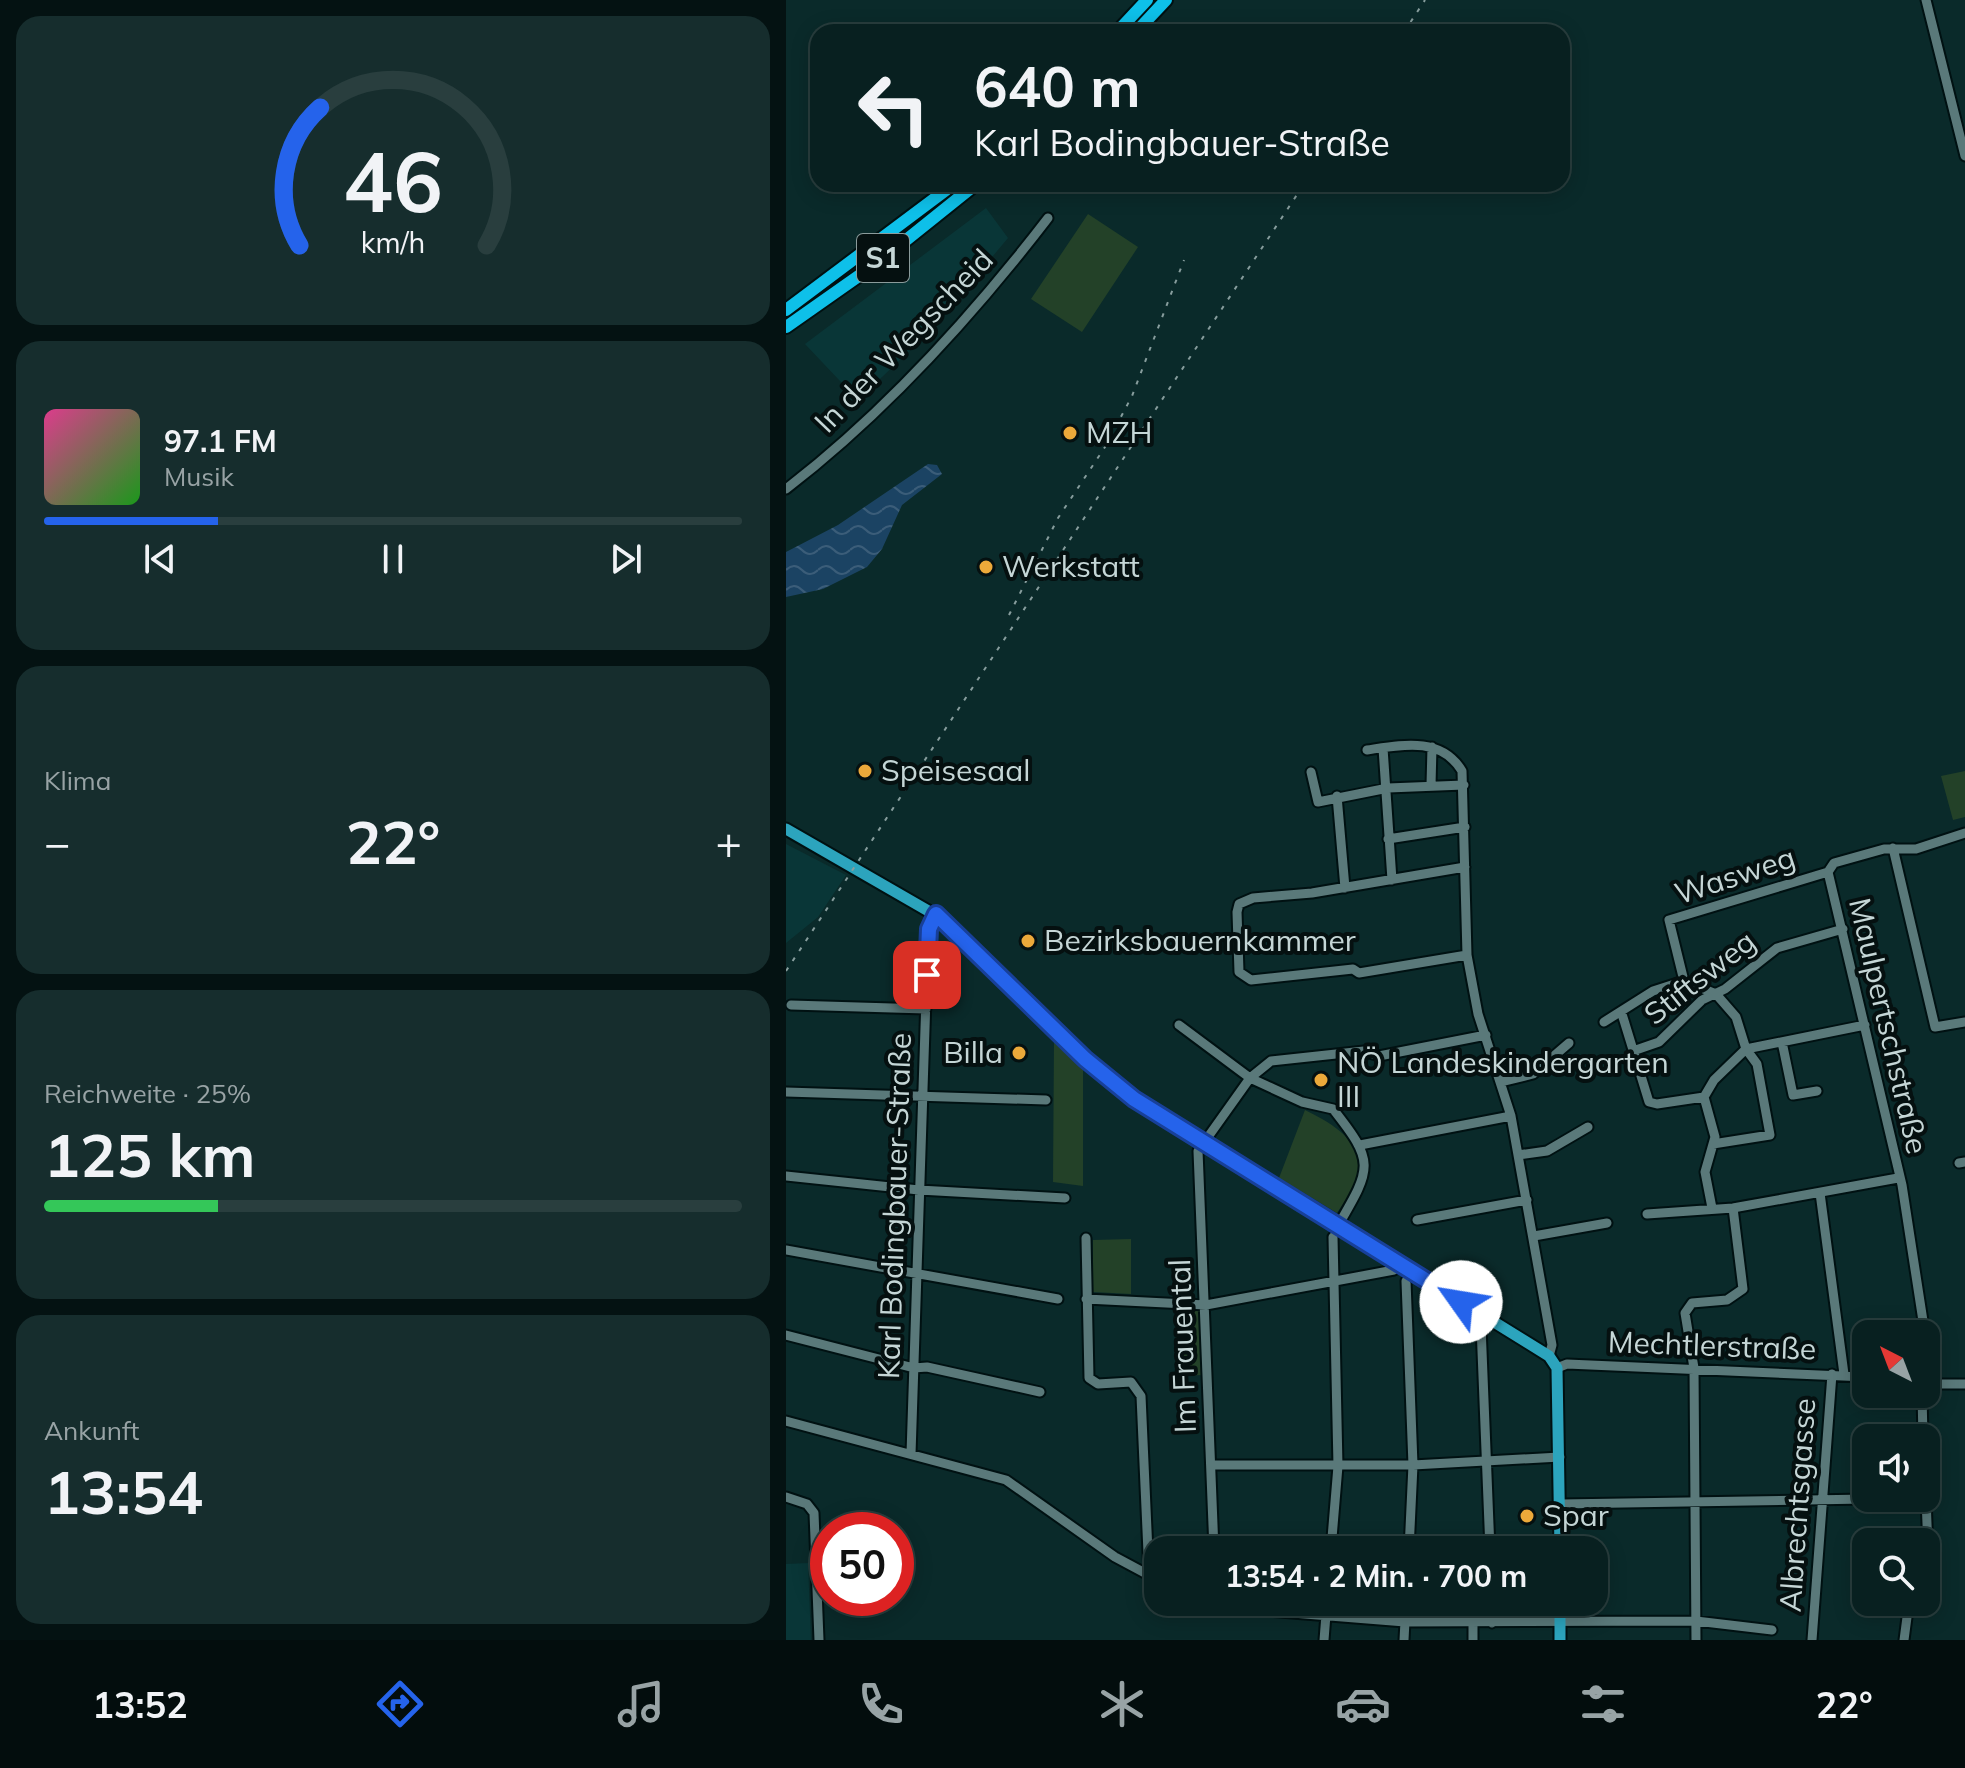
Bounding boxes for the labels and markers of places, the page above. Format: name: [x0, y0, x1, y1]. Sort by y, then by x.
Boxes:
place label: MZH: [1086, 413, 1153, 451]
marker: MZH: [1061, 424, 1079, 442]
place label: Werkstatt: [1002, 547, 1140, 585]
marker: Werkstatt: [977, 558, 995, 576]
place label: Speisesaal: [881, 751, 1030, 789]
marker: Speisesaal: [856, 762, 874, 780]
place label: Bezirksbauernkammer: [1044, 921, 1356, 959]
marker: Bezirksbauernkammer: [1019, 932, 1037, 950]
pin: [893, 941, 961, 1009]
place label: Billa: [943, 1033, 1003, 1071]
place label: NÖ Landeskindergarten III: [1337, 1043, 1669, 1115]
marker: Billa: [1010, 1044, 1028, 1062]
marker: NÖ Landeskindergarten III: [1312, 1071, 1330, 1089]
place label: Spar: [1543, 1496, 1609, 1534]
marker: Spar: [1518, 1507, 1536, 1525]

